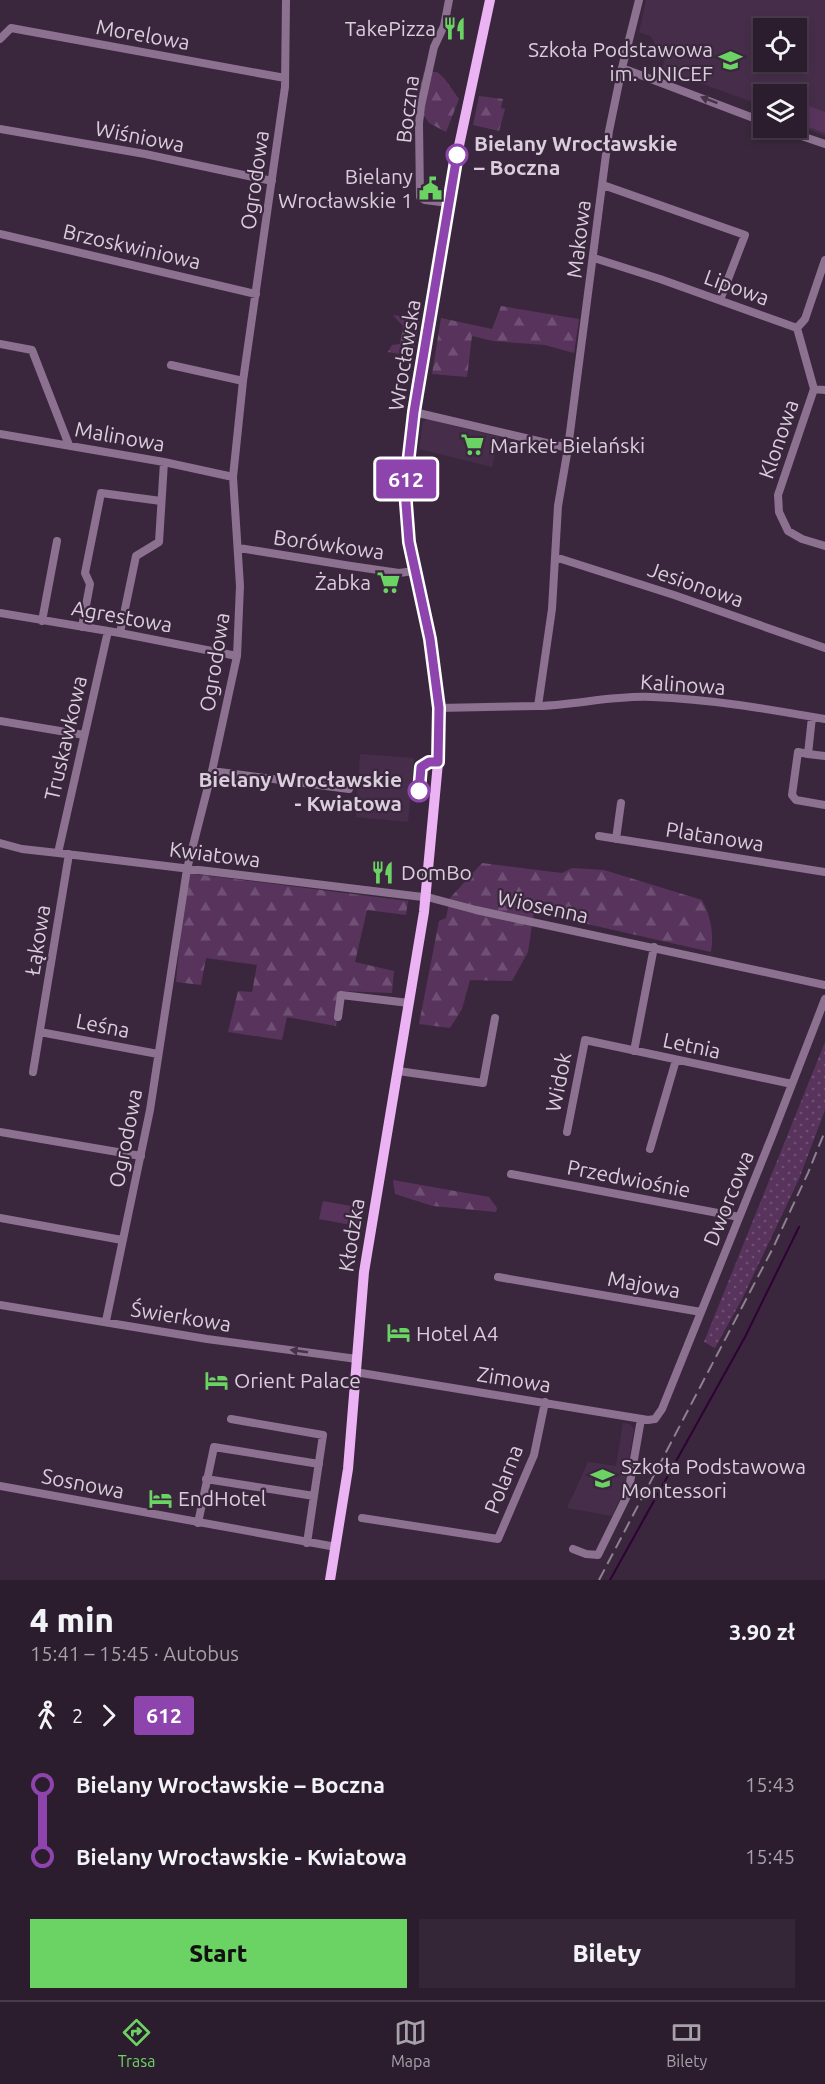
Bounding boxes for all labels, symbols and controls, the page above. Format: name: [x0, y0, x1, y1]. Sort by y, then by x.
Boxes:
street label: Morelowa: [94, 14, 192, 54]
restaurant icon: TakePizza: [441, 15, 467, 41]
place label: TakePizza: [345, 16, 436, 40]
map controls: [753, 18, 807, 138]
button: locate: [753, 18, 807, 72]
place label: Szkoła Podstawowa im. UNICEF: [528, 37, 713, 85]
school or university icon: Szkoła Podstawowa im. UNICEF: [718, 48, 744, 74]
street label: Boczna: [391, 74, 423, 144]
button: layers: [753, 84, 807, 138]
one-way arrow: [700, 95, 718, 104]
street label: Wiśniowa: [93, 116, 187, 156]
street label: Ogrodowa: [235, 129, 273, 231]
place label: Bielany Wrocławskie – Boczna: [474, 131, 678, 179]
marker: Bielany Wrocławskie – Boczna: [446, 144, 468, 166]
place label: Bielany Wrocławskie 1: [278, 164, 413, 212]
public building icon: Bielany Wrocławskie 1: [418, 175, 444, 201]
street label: Makowa: [561, 199, 595, 279]
street label: Brzoskwiniowa: [61, 218, 203, 274]
street label: Lipowa: [701, 264, 773, 310]
street label: Wrocławska: [383, 298, 425, 412]
street label: Klonowa: [753, 396, 803, 482]
street label: Malinowa: [73, 416, 167, 456]
supermarket icon: Market Bielański: [459, 432, 485, 458]
place label: Market Bielański: [490, 433, 645, 457]
line badge: 612: [372, 460, 440, 498]
text: 612: [388, 467, 424, 491]
street label: Borówkowa: [272, 524, 386, 564]
street label: Jesionowa: [645, 556, 747, 612]
supermarket icon: Żabka: [376, 569, 402, 595]
place label: Żabka: [315, 570, 371, 594]
street label: Agrestowa: [70, 595, 174, 637]
street label: Ogrodowa: [194, 611, 234, 713]
street label: Kalinowa: [640, 669, 726, 699]
street label: Truskawkowa: [39, 673, 91, 803]
place label: Bielany Wrocławskie - Kwiatowa: [198, 767, 402, 815]
marker: Bielany Wrocławskie - Kwiatowa: [408, 780, 430, 802]
street label: Platanowa: [664, 816, 766, 856]
street label: Kwiatowa: [168, 836, 262, 872]
restaurant icon: DomBo: [370, 859, 396, 885]
place label: DomBo: [401, 860, 472, 884]
street label: Wiosenna: [495, 885, 591, 927]
street label: Łąkowa: [20, 903, 54, 977]
street label: Leśna: [74, 1008, 132, 1042]
street label: Letnia: [661, 1027, 723, 1063]
street label: Widok: [540, 1050, 576, 1114]
street label: Ogrodowa: [104, 1087, 146, 1189]
street label: Dworcowa: [698, 1147, 758, 1249]
street label: Przedwiośnie: [565, 1154, 693, 1202]
street label: Kłodzka: [333, 1197, 369, 1273]
street label: Majowa: [606, 1266, 682, 1302]
street label: Świerkowa: [129, 1296, 233, 1336]
hotel icon: Hotel A4: [385, 1320, 411, 1346]
place label: Hotel A4: [416, 1321, 499, 1345]
one-way arrow: [289, 1347, 308, 1356]
street label: Zimowa: [475, 1361, 553, 1397]
hotel icon: Orient Palace: [203, 1367, 229, 1393]
place label: Orient Palace: [234, 1368, 361, 1392]
street label: Polarna: [479, 1441, 527, 1517]
place label: Szkoła Podstawowa Montessori: [621, 1454, 806, 1502]
street label: Sosnowa: [40, 1463, 126, 1503]
school or university icon: Szkoła Podstawowa Montessori: [590, 1465, 616, 1491]
hotel icon: EndHotel: [147, 1485, 173, 1511]
place label: EndHotel: [178, 1486, 266, 1510]
text: 4 min: [30, 1601, 114, 1638]
text: 3.90 zł: [729, 1619, 795, 1644]
text: 15:41 – 15:45 · Autobus: [30, 1642, 239, 1665]
icon: walk: [30, 1699, 63, 1732]
icon: forward: [92, 1699, 125, 1732]
text: 612: [146, 1703, 182, 1727]
text: 2: [72, 1704, 83, 1727]
text: Bielany Wrocławskie – Boczna: [76, 1772, 385, 1797]
text: 15:43: [745, 1773, 795, 1796]
text: Bielany Wrocławskie - Kwiatowa: [76, 1844, 407, 1869]
text: 15:45: [745, 1845, 795, 1868]
button: Start: [30, 1919, 407, 1988]
button: Bilety: [419, 1919, 795, 1988]
tab: Trasa: [118, 2016, 156, 2070]
tab: Mapa: [391, 2016, 431, 2070]
tab: Bilety: [666, 2016, 707, 2070]

